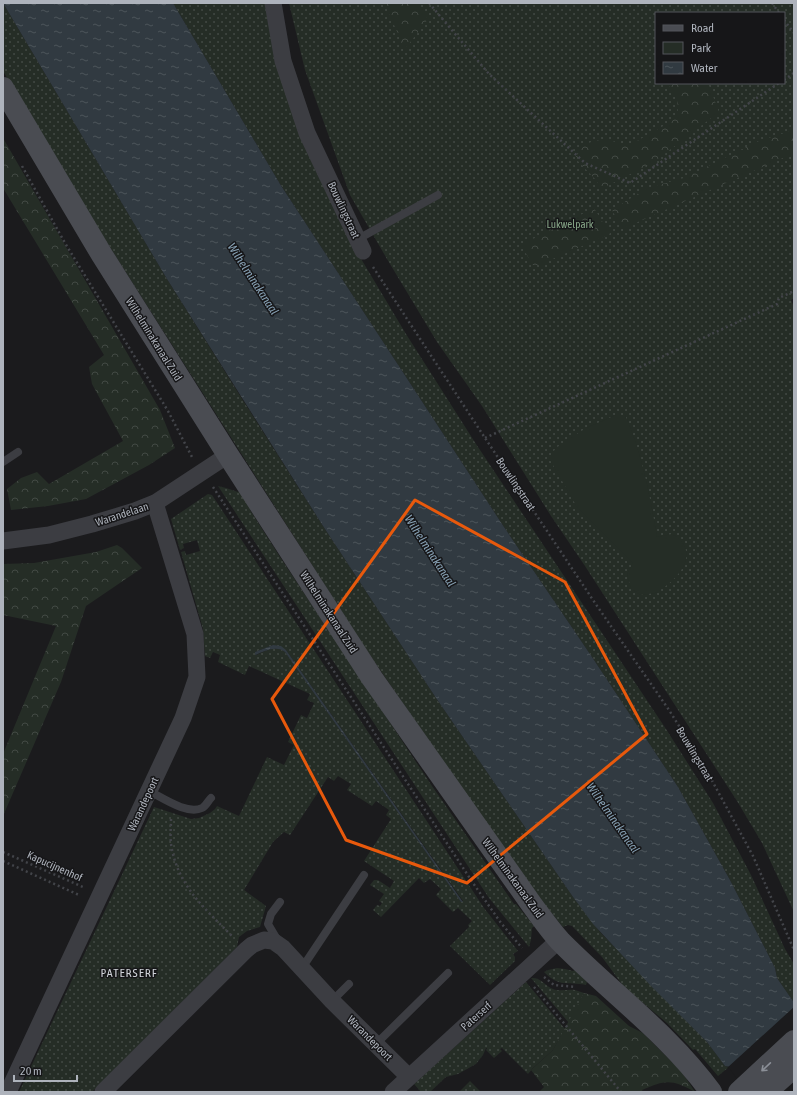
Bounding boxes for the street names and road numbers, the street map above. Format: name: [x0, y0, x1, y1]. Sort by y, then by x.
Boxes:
street label: Bouwlingstraat: [326, 180, 362, 240]
street label: Wilhelminakanaal Zuid: [124, 295, 184, 383]
street label: Bouwlingstraat: [494, 455, 538, 513]
street label: Warandelaan: [94, 500, 150, 528]
street label: Wilhelminakanaal Zuid: [298, 569, 360, 655]
street label: Bouwlingstraat: [674, 725, 716, 783]
street label: Warandepoort: [125, 775, 161, 833]
street label: Wilhelminakanaal Zuid: [480, 836, 546, 920]
street label: Kapucijnenhof: [26, 848, 84, 884]
street label: Paterserf: [458, 999, 494, 1033]
street label: Warandepoort: [345, 1013, 395, 1063]

